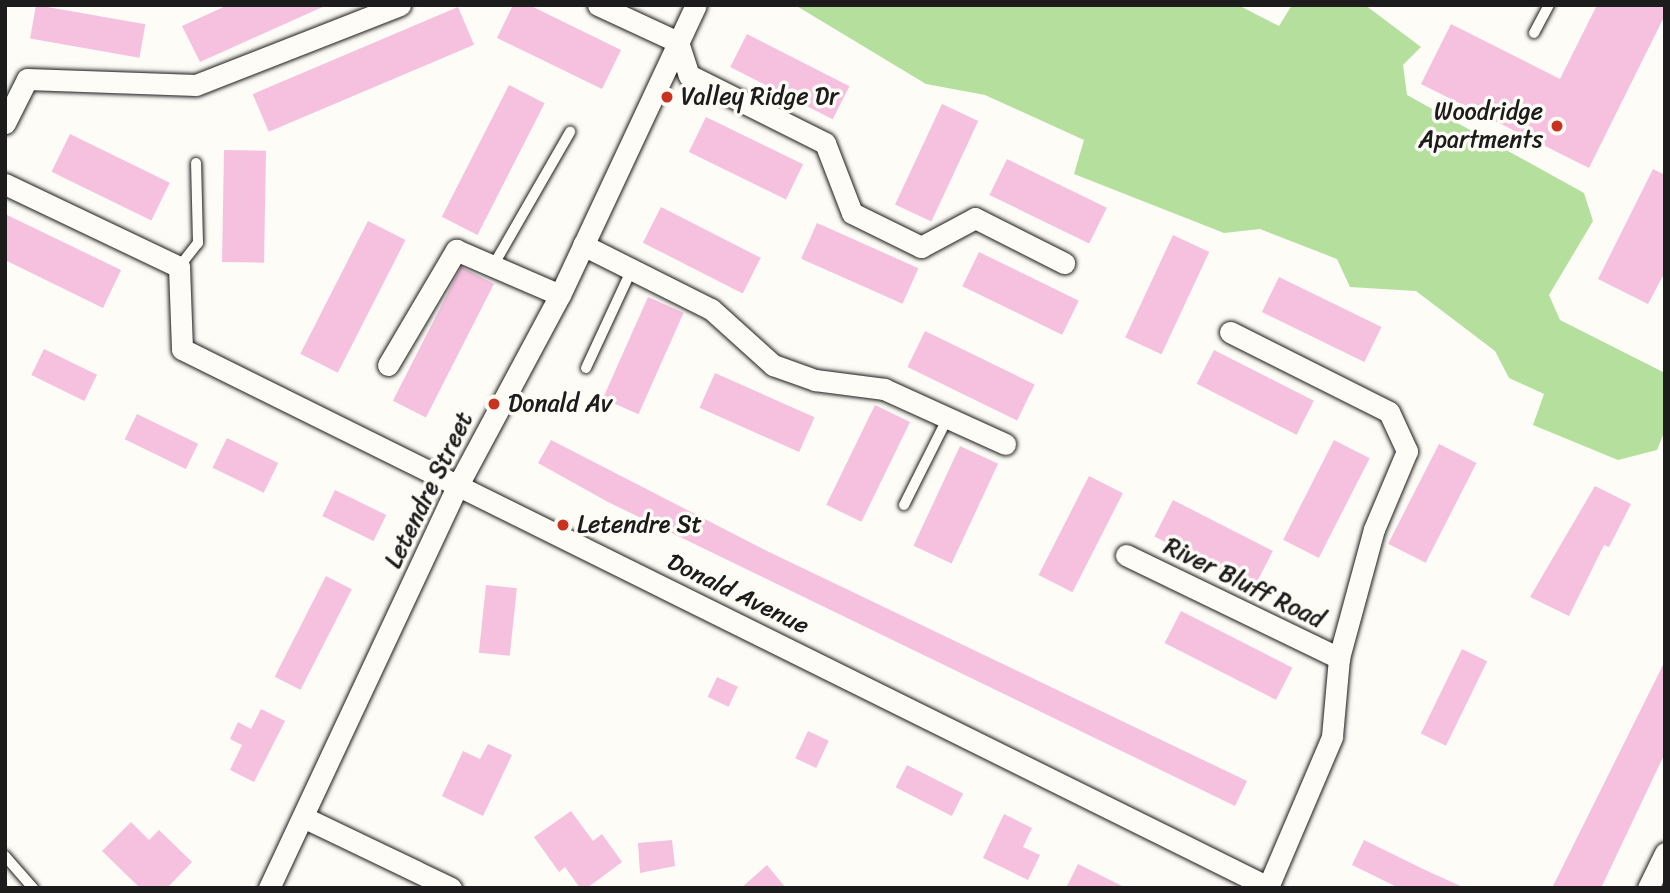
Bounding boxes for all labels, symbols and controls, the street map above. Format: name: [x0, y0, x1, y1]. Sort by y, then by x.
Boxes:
place label: Valley Ridge Dr: [681, 83, 839, 111]
marker: Valley Ridge Dr: [659, 89, 675, 105]
place label: Woodridge Apartments: [1419, 98, 1543, 154]
marker: Woodridge Apartments: [1549, 118, 1565, 134]
place label: Donald Av: [508, 390, 612, 418]
marker: Donald Av: [486, 396, 502, 412]
street label: Letendre Street: [379, 408, 479, 572]
place label: Letendre St: [577, 511, 702, 539]
marker: Letendre St: [555, 517, 571, 533]
street label: River Bluff Road: [1159, 532, 1329, 634]
street label: Donald Avenue: [663, 547, 813, 641]

